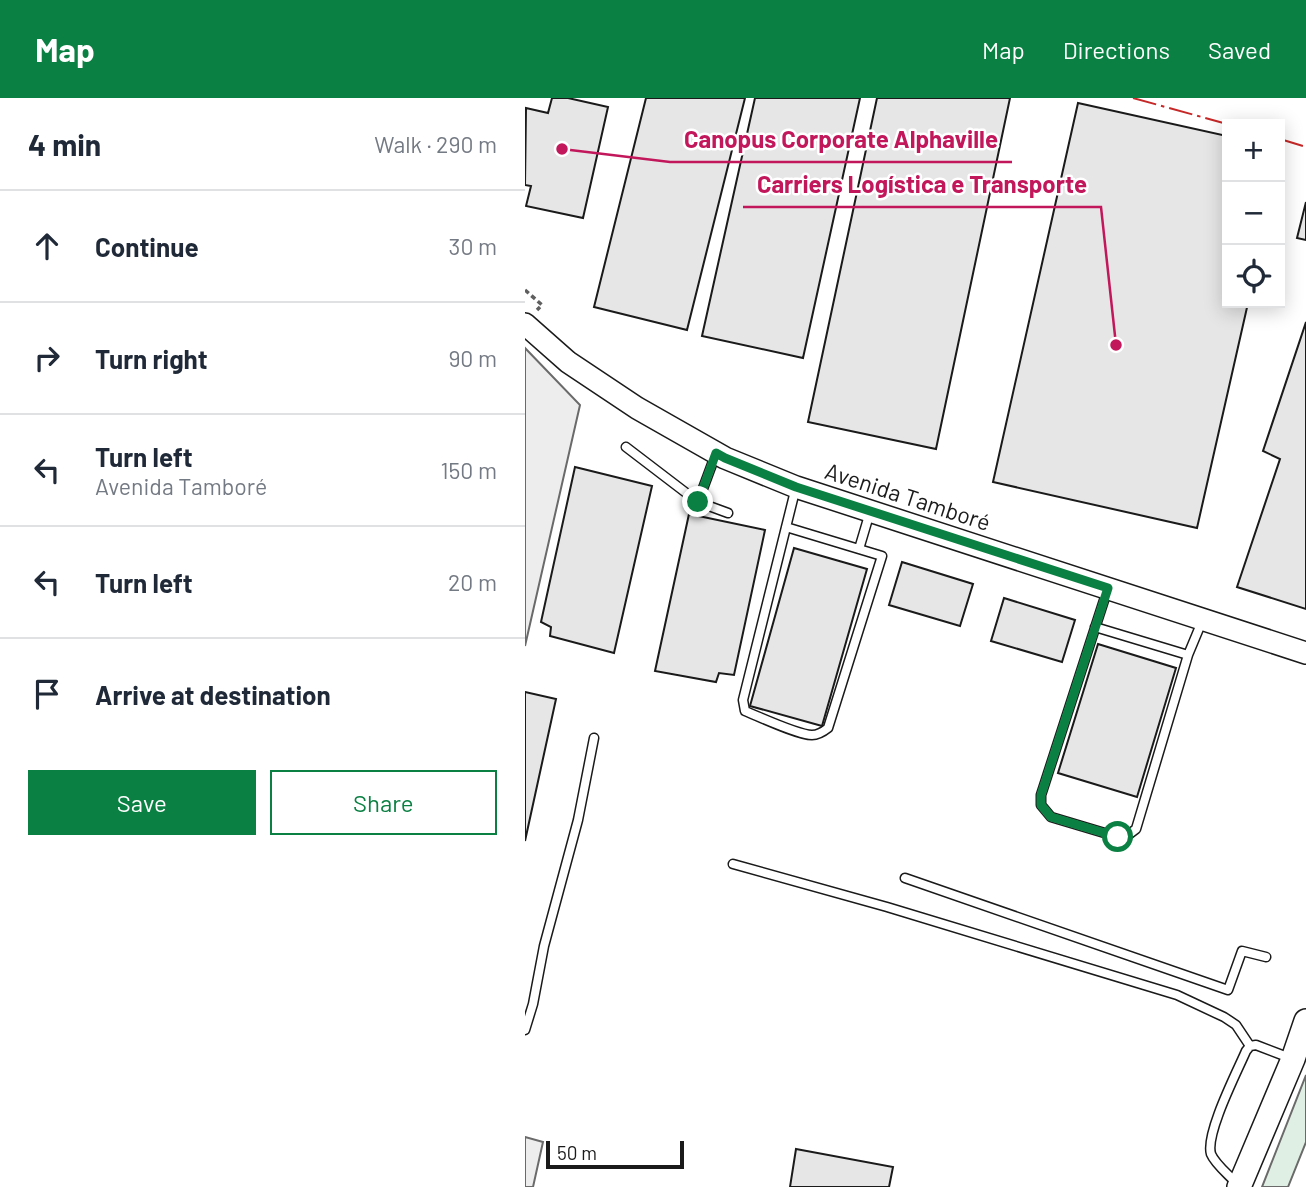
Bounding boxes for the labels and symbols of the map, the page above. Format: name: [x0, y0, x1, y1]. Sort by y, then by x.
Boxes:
callout: Canopus Corporate Alphaville: [670, 117, 1012, 162]
text: Canopus Corporate Alphaville: [684, 124, 998, 153]
callout: Carriers Logística e Transporte: [743, 162, 1101, 207]
text: Carriers Logística e Transporte: [757, 169, 1087, 198]
street label: Avenida Tamboré: [822, 456, 994, 536]
route end: [682, 486, 713, 517]
route start: [1102, 821, 1133, 852]
scale bar: [546, 1138, 684, 1170]

